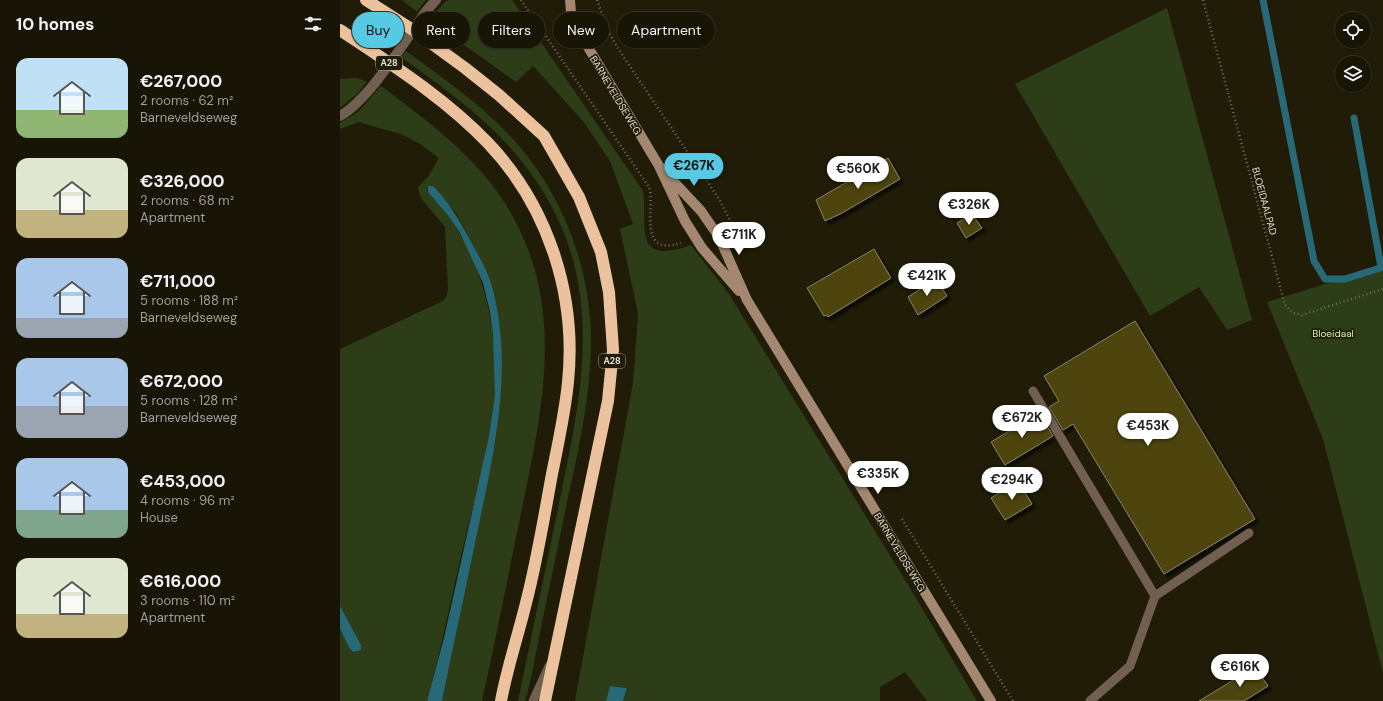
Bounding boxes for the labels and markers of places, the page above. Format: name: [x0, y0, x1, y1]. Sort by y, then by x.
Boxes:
pin: €267K: [666, 153, 722, 187]
pin: €560K: [830, 156, 886, 190]
pin: €326K: [941, 192, 997, 226]
pin: €711K: [711, 222, 767, 256]
pin: €421K: [899, 263, 955, 297]
pin: €672K: [994, 405, 1050, 439]
pin: €453K: [1120, 413, 1176, 447]
pin: €335K: [850, 461, 906, 495]
pin: €294K: [984, 467, 1040, 501]
pin: €616K: [1212, 654, 1268, 688]

